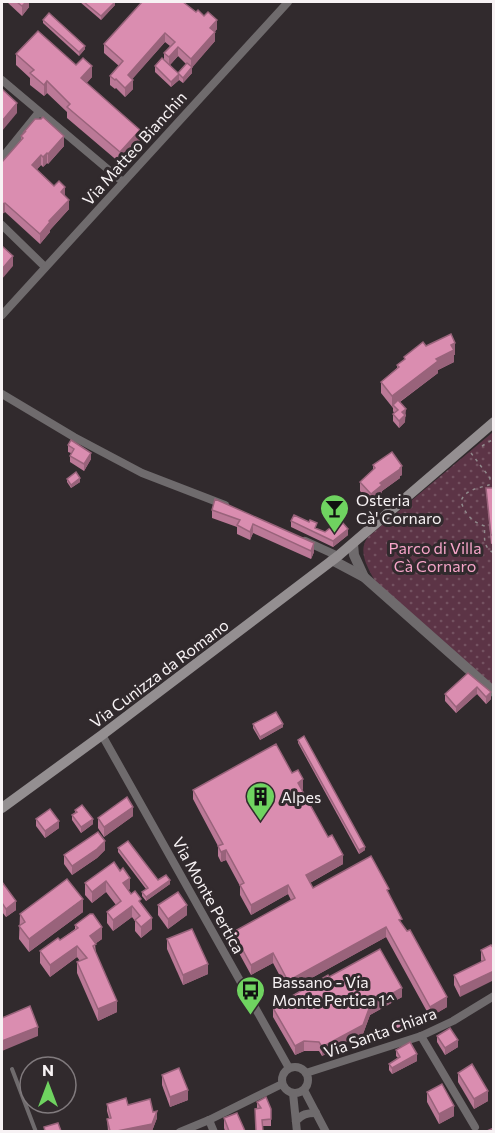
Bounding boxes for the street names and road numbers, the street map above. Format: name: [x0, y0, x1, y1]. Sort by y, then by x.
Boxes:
street label: Via Matteo Bianchin: [78, 87, 190, 209]
street label: Via Cunizza da Romano: [86, 615, 232, 731]
street label: Via Monte Pertica: [169, 834, 249, 956]
street label: Via Santa Chiara: [321, 1003, 439, 1061]

